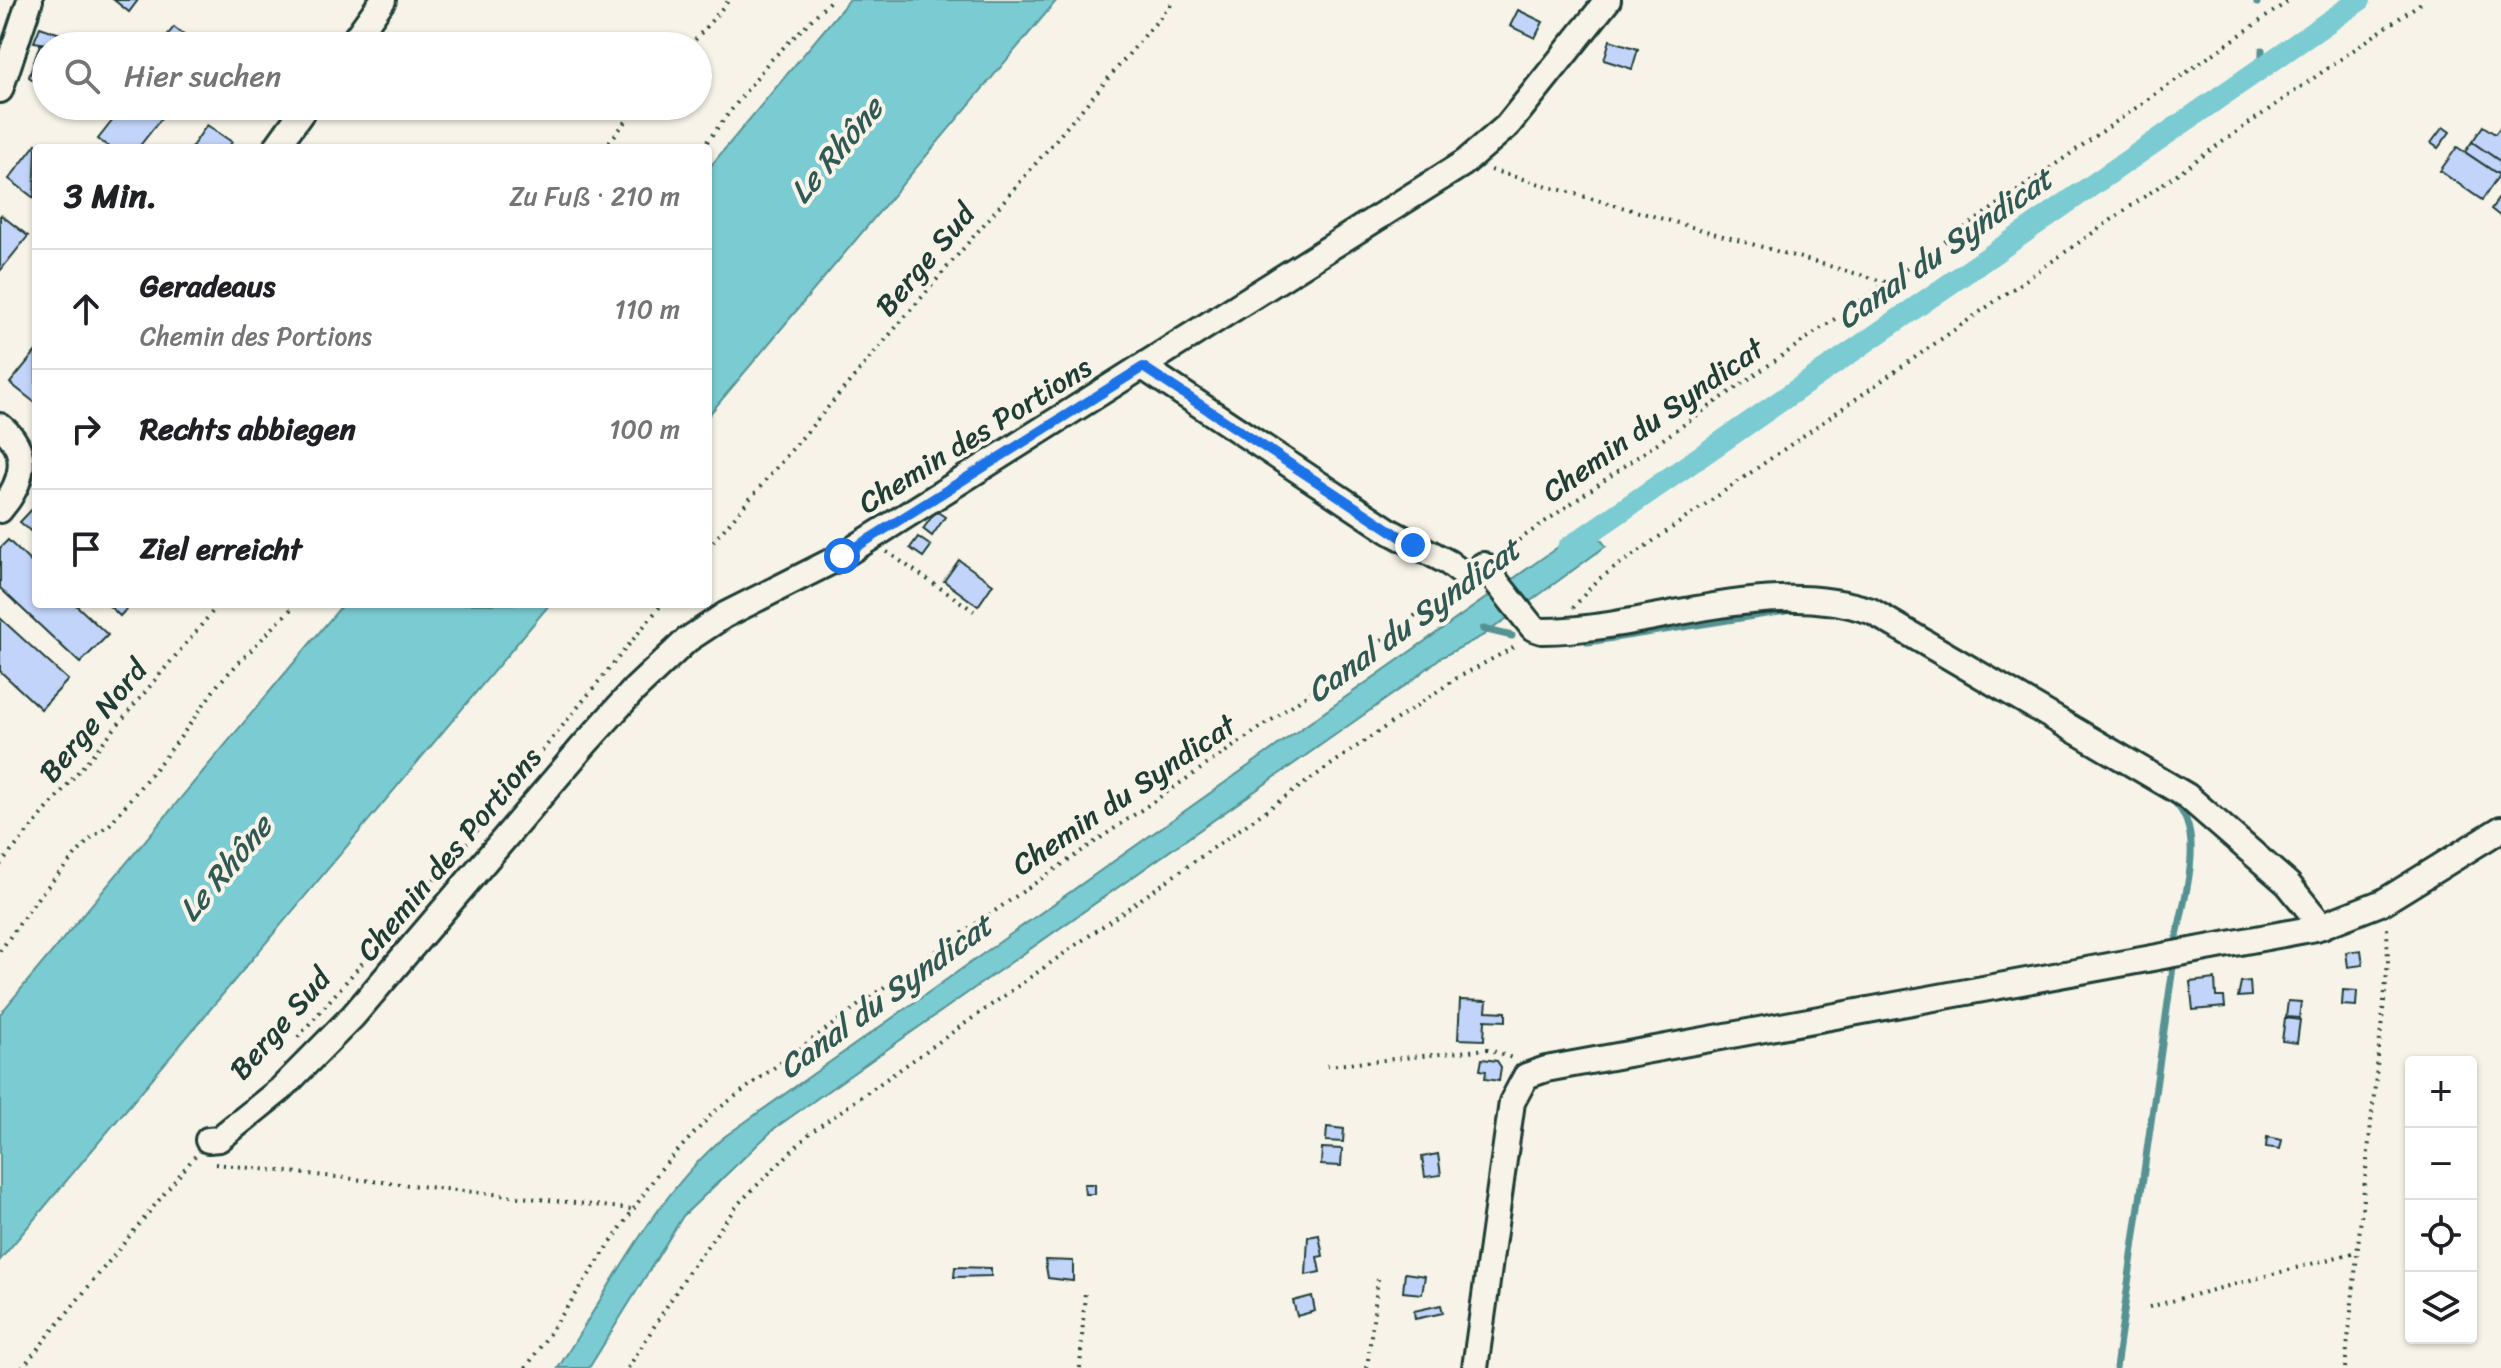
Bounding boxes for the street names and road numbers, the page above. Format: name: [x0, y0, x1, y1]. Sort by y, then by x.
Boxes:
street label: Berge Sud: [861, 189, 991, 329]
street label: Chemin du Syndicat: [1530, 322, 1777, 517]
street label: Chemin des Portions: [847, 341, 1103, 529]
street label: Berge Nord: [24, 645, 163, 795]
street label: Chemin du Syndicat: [1000, 698, 1249, 891]
street label: Chemin des Portions: [342, 734, 556, 974]
street label: Berge Sud: [215, 953, 346, 1093]

